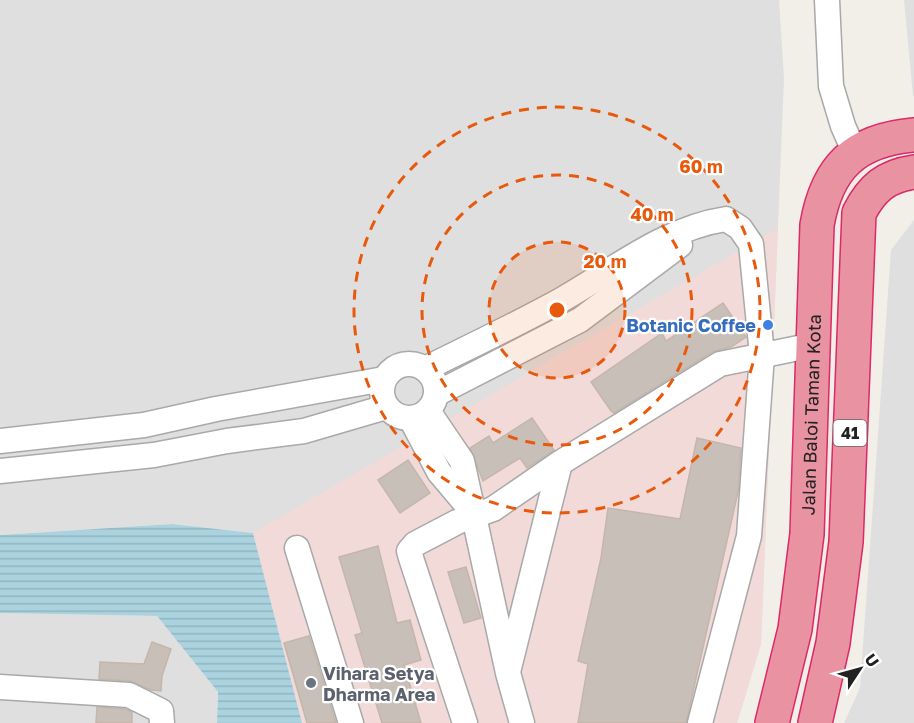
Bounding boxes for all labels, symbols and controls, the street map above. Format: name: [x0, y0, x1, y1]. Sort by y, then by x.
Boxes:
text: 60 m: [679, 155, 723, 177]
text: 40 m: [630, 203, 674, 225]
text: 20 m: [584, 250, 626, 272]
centre of rings: [547, 300, 567, 320]
place label: Botanic Coffee: [626, 314, 756, 336]
street label: Jalan Baloi Taman Kota: [797, 314, 825, 516]
marker: Botanic Coffee: [761, 318, 775, 332]
road number: 41: [834, 420, 866, 446]
north arrow: [830, 639, 890, 699]
text: U: [861, 650, 884, 671]
place label: Vihara Setya Dharma Area: [323, 662, 436, 705]
marker: Vihara Setya Dharma Area: [304, 676, 318, 690]

